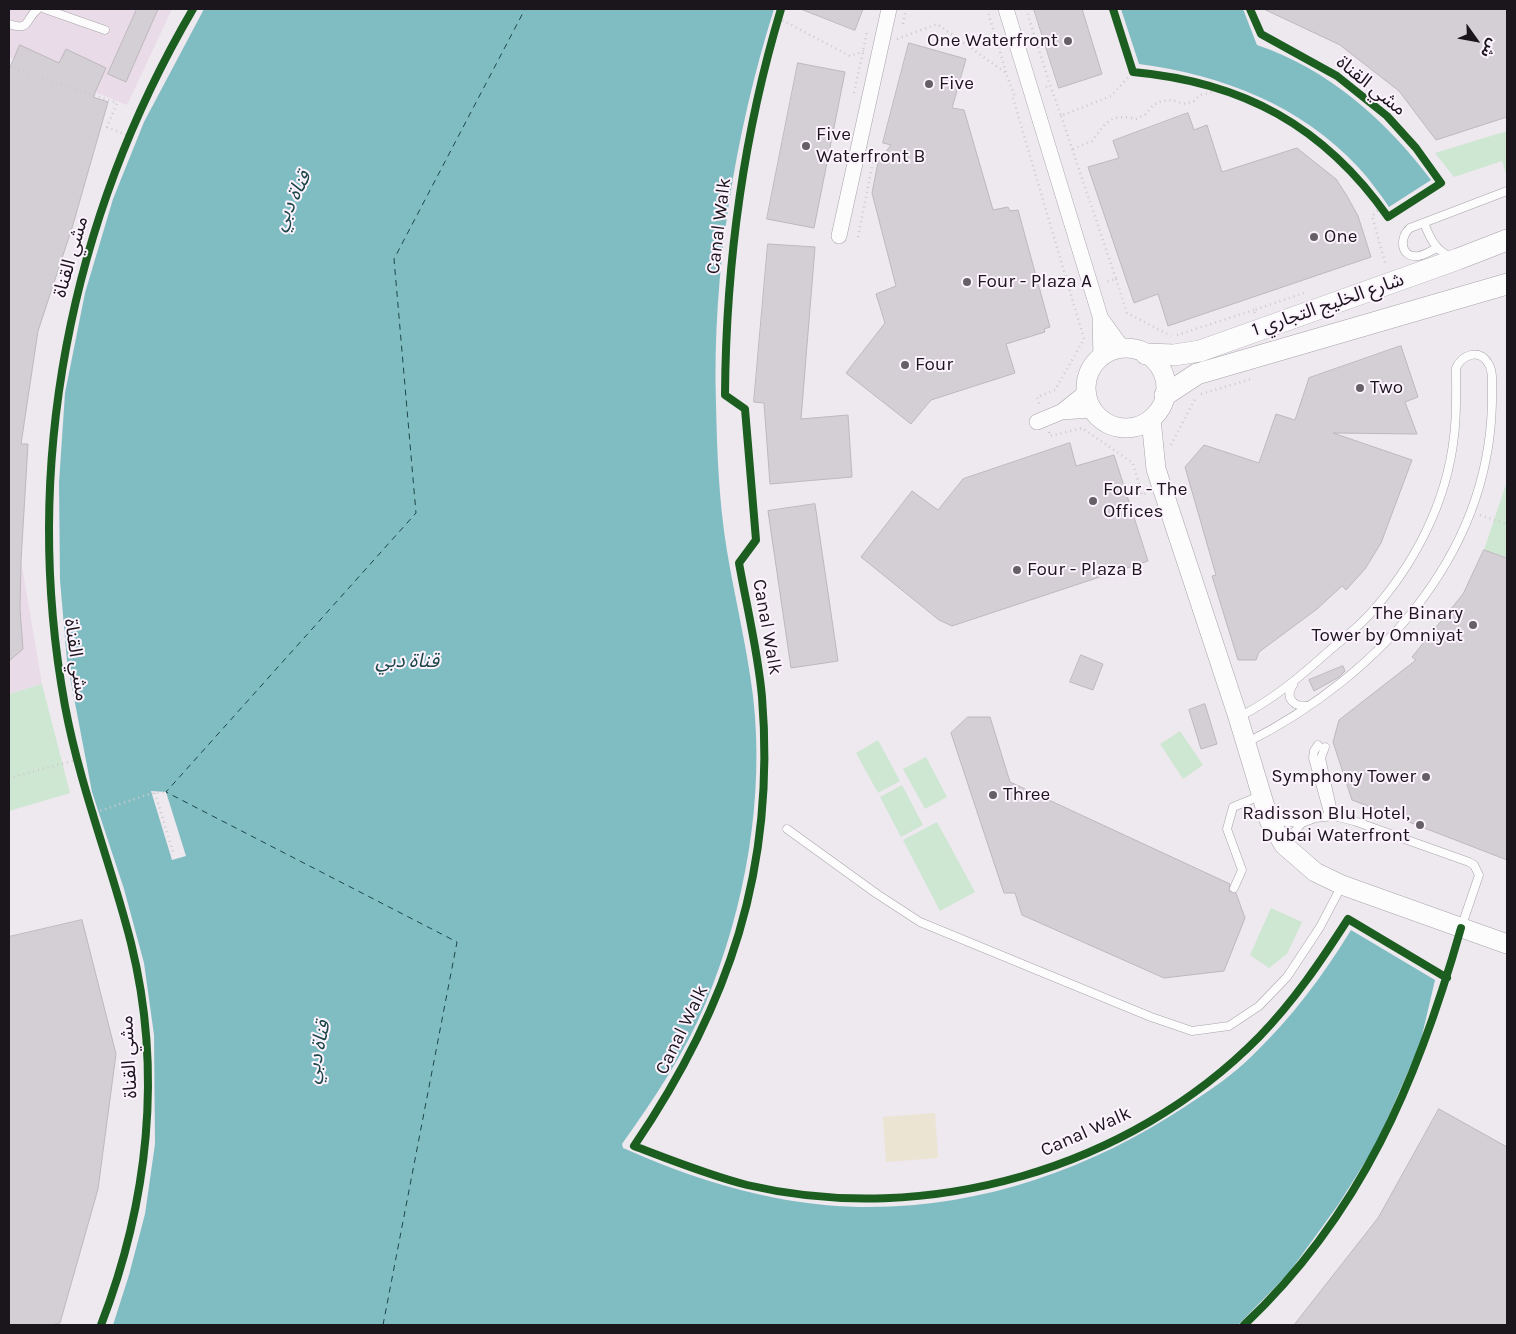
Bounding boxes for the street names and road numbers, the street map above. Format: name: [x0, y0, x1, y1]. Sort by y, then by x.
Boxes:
street label: مشي القناة: [1331, 51, 1411, 121]
street label: Canal Walk: [702, 177, 736, 275]
street label: مشي القناة: [49, 214, 93, 300]
street label: شارع الخليج التجاري 1: [1249, 268, 1407, 342]
street label: Canal Walk: [747, 577, 787, 677]
street label: مشي القناة: [59, 617, 93, 703]
street label: Canal Walk: [651, 982, 713, 1078]
street label: مشي القناة: [115, 1015, 143, 1099]
street label: Canal Walk: [1037, 1102, 1135, 1162]

